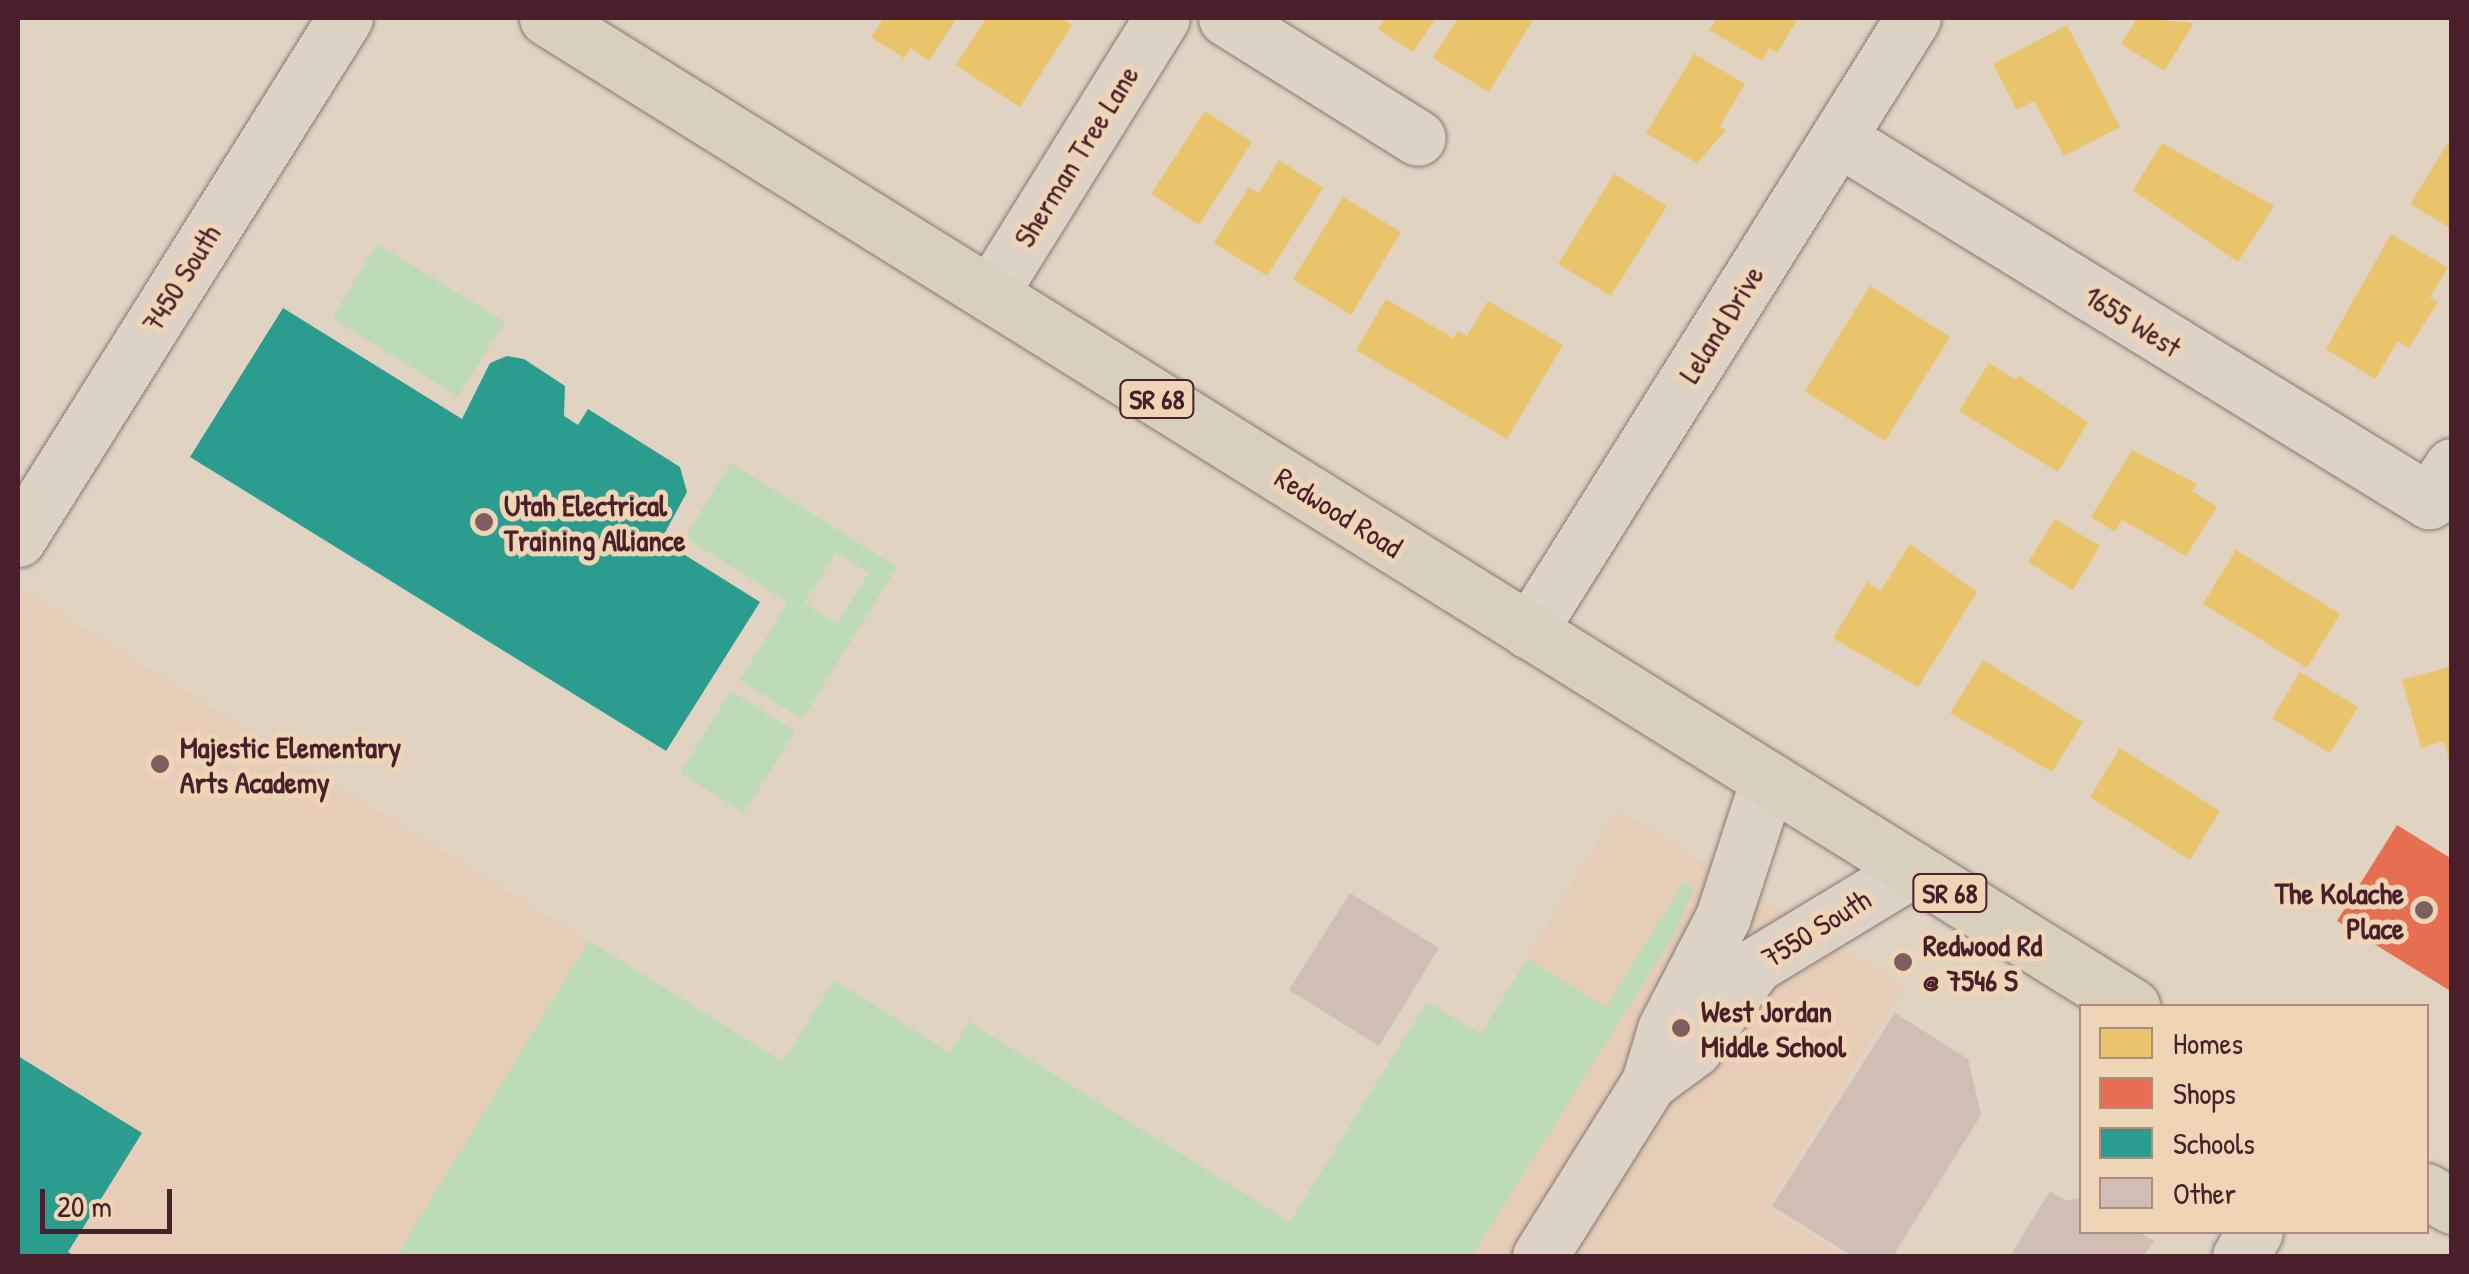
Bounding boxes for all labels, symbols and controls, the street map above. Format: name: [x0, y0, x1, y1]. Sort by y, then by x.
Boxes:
street label: Sherman Tree Lane: [1006, 59, 1146, 253]
street label: 7450 South: [134, 218, 228, 338]
street label: Leland Drive: [1671, 259, 1771, 389]
street label: 1655 West: [2078, 277, 2188, 365]
road number: SR 68: [1117, 376, 1197, 422]
street label: Redwood Road: [1269, 459, 1409, 565]
place label: Utah Electrical Training Alliance: [504, 487, 685, 558]
marker: Utah Electrical Training Alliance: [473, 511, 495, 533]
place label: Majestic Elementary Arts Academy: [180, 729, 401, 800]
marker: Majestic Elementary Arts Academy: [149, 753, 171, 775]
road number: SR 68: [1910, 870, 1990, 916]
place label: The Kolache Place: [2275, 875, 2404, 946]
street label: 7550 South: [1755, 881, 1877, 975]
marker: The Kolache Place: [2413, 899, 2435, 921]
place label: Redwood Rd @ 7546 S: [1923, 927, 2042, 998]
marker: Redwood Rd @ 7546 S: [1892, 951, 1914, 973]
place label: West Jordan Middle School: [1701, 993, 1846, 1064]
legend: [2079, 1004, 2429, 1234]
marker: West Jordan Middle School: [1670, 1017, 1692, 1039]
text: Homes: [2173, 1023, 2243, 1063]
text: Shops: [2173, 1073, 2236, 1113]
text: Schools: [2173, 1123, 2255, 1163]
scale bar: [45, 1169, 178, 1231]
text: Other: [2173, 1173, 2236, 1213]
text: 20 m: [57, 1186, 112, 1226]

